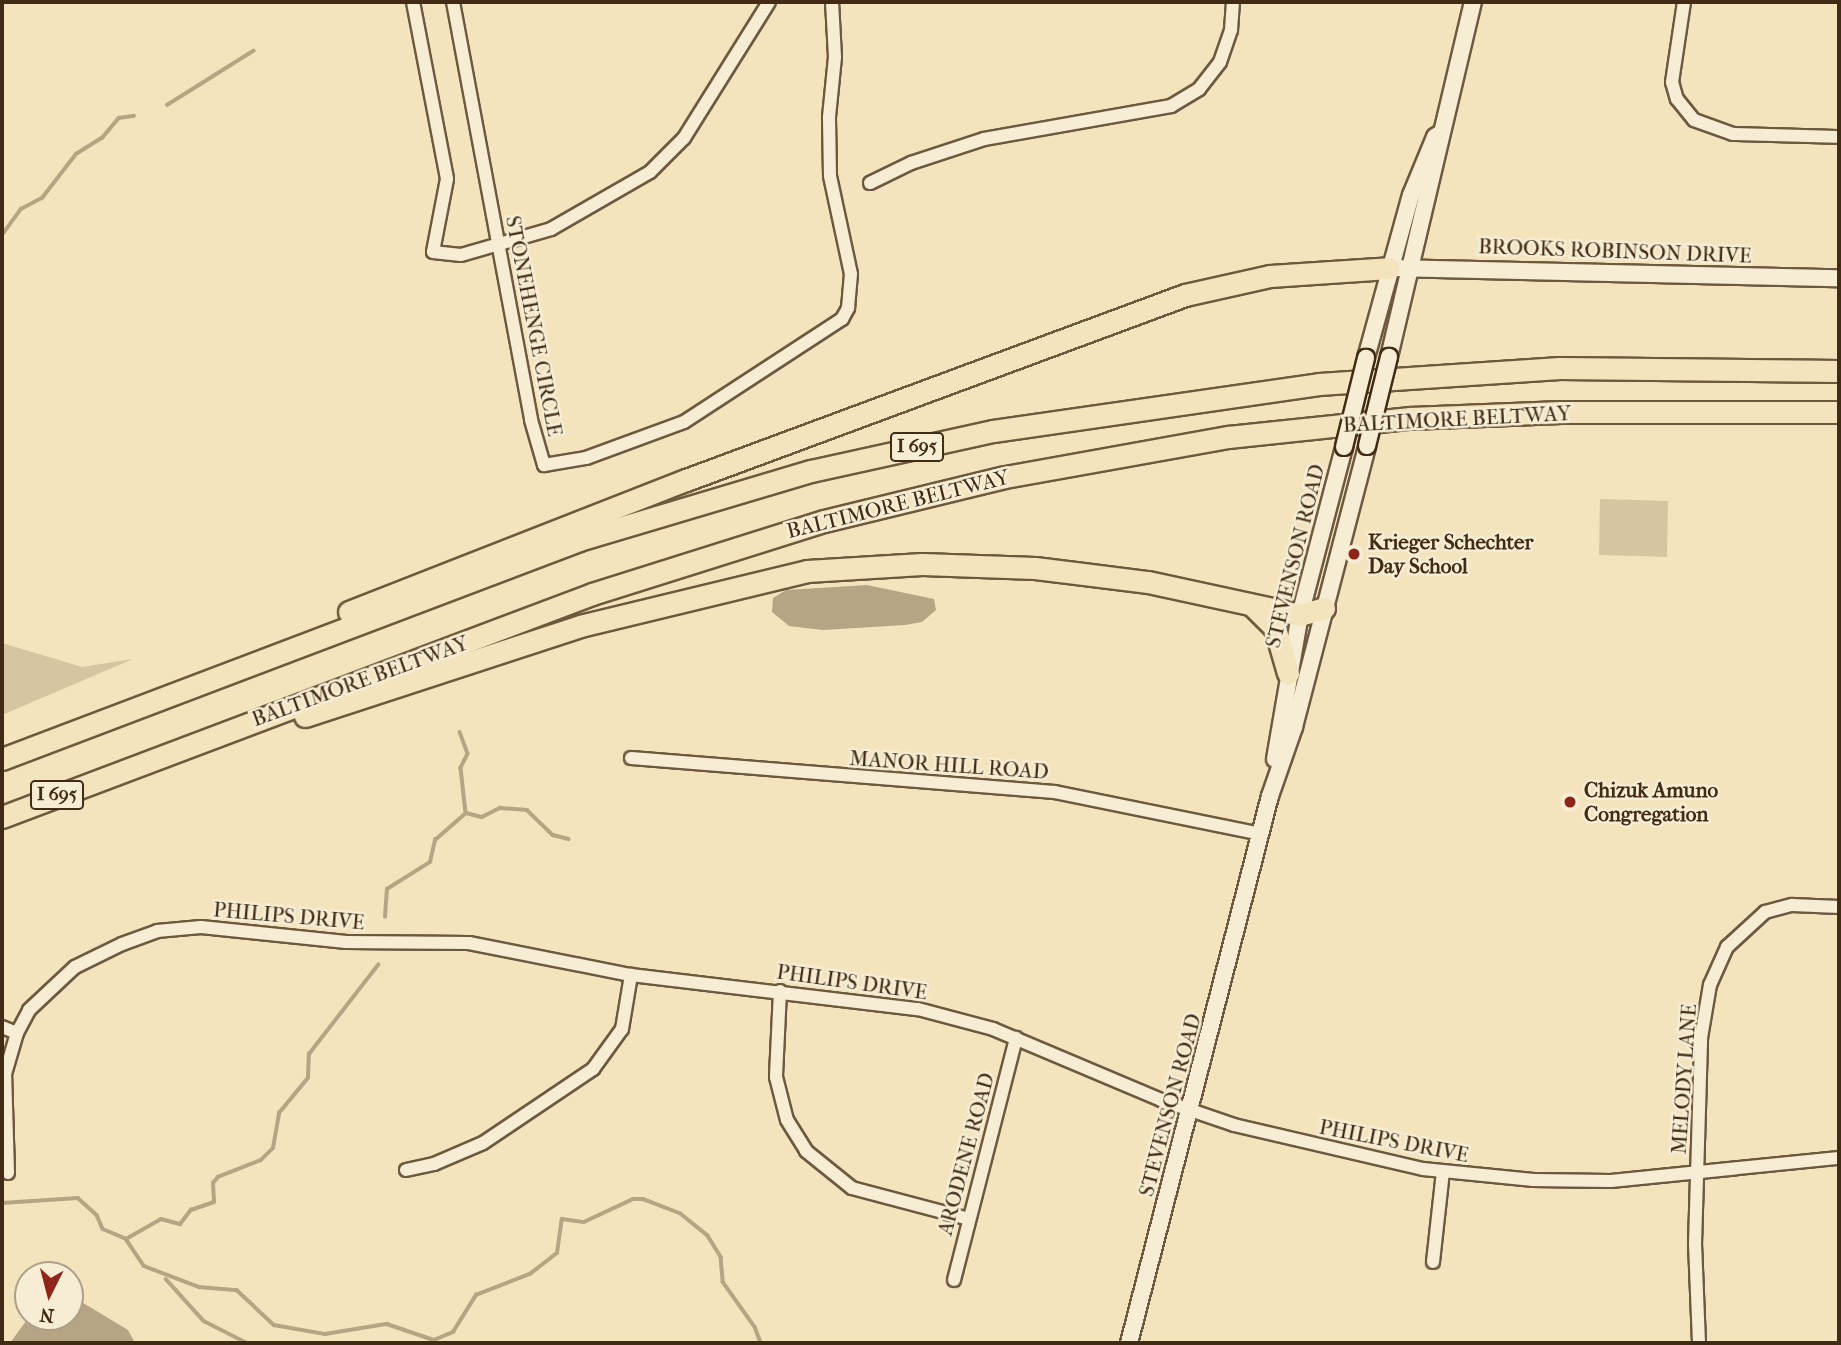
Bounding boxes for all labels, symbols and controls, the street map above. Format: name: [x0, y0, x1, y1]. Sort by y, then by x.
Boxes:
street label: STONEHENGE CIRCLE: [500, 214, 568, 438]
street label: BROOKS ROBINSON DRIVE: [1478, 234, 1752, 268]
street label: BALTIMORE BELTWAY: [1342, 400, 1572, 438]
road number: I 695: [889, 432, 945, 462]
street label: STEVENSON ROAD: [1260, 462, 1330, 650]
street label: BALTIMORE BELTWAY: [784, 464, 1012, 544]
place label: Krieger Schechter Day School: [1368, 529, 1533, 579]
marker: Krieger Schechter Day School: [1346, 546, 1362, 562]
street label: BALTIMORE BELTWAY: [248, 630, 472, 732]
street label: MANOR HILL ROAD: [848, 745, 1050, 785]
place label: Chizuk Amuno Congregation: [1584, 777, 1718, 827]
road number: I 695: [29, 780, 85, 810]
marker: Chizuk Amuno Congregation: [1562, 794, 1578, 810]
street label: PHILIPS DRIVE: [212, 897, 366, 935]
street label: PHILIPS DRIVE: [775, 959, 929, 1005]
street label: MELODY LANE: [1666, 1003, 1702, 1155]
street label: STEVENSON ROAD: [1133, 1011, 1207, 1199]
street label: ARODENE ROAD: [932, 1070, 1000, 1238]
street label: PHILIPS DRIVE: [1317, 1114, 1471, 1168]
north arrow: [14, 1261, 84, 1331]
text: N: [39, 1303, 55, 1327]

